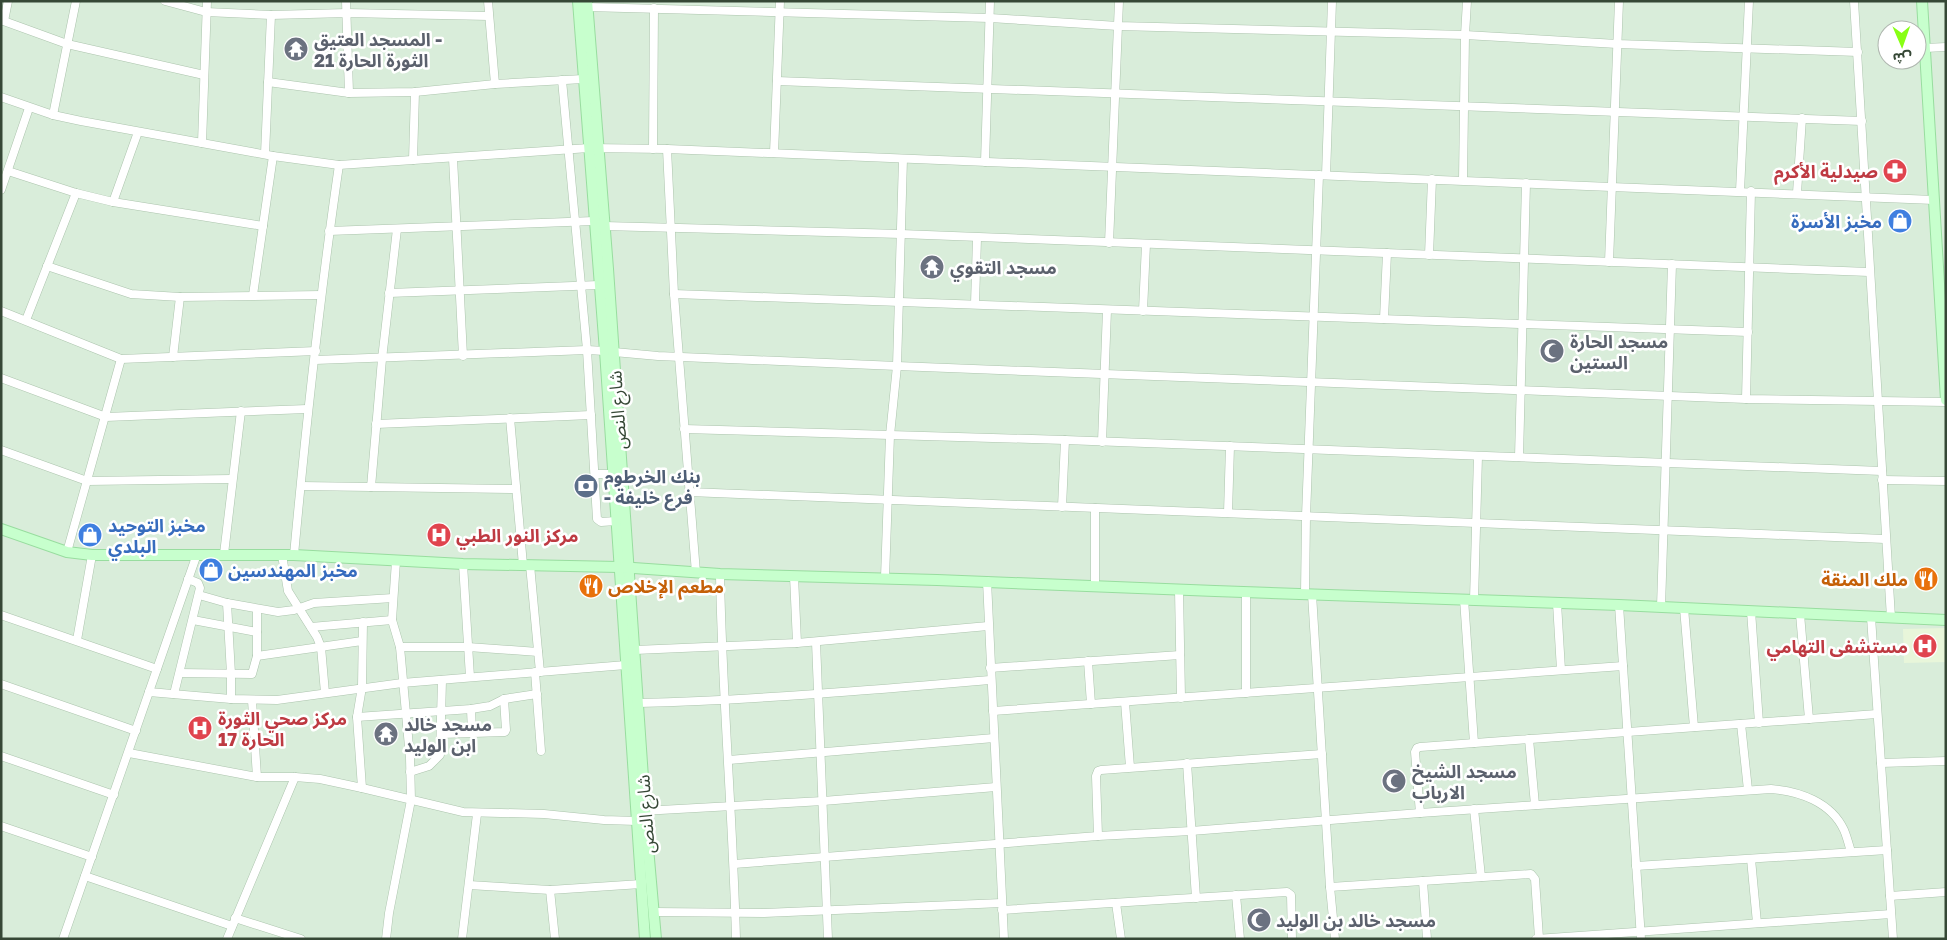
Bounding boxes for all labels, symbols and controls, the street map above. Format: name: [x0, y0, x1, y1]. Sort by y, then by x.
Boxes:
north arrow: [1877, 20, 1927, 70]
place label: المسجد العتيق - الثورة الحارة 21: [314, 28, 442, 72]
temple icon: المسجد العتيق - الثورة الحارة 21: [283, 36, 309, 62]
text: ش: [1893, 50, 1912, 67]
pharmacy icon: صيدلية الأكرم: [1882, 158, 1908, 184]
place label: صيدلية الأكرم: [1774, 160, 1878, 185]
shop icon: مخبز الأسرة: [1887, 208, 1913, 234]
place label: مخبز الأسرة: [1791, 210, 1882, 233]
temple icon: مسجد التقوي: [919, 254, 945, 280]
place label: مسجد التقوي: [950, 256, 1057, 282]
place label: مسجد الحارة الستين: [1570, 330, 1668, 373]
mosque icon: مسجد الحارة الستين: [1539, 338, 1565, 364]
street label: شارع النص: [603, 370, 635, 450]
place label: بنك الخرطوم - فرع خليفة: [604, 465, 701, 511]
bank icon: بنك الخرطوم - فرع خليفة: [573, 473, 599, 499]
place label: مخبز التوحيد البلدي: [108, 514, 206, 561]
shop icon: مخبز التوحيد البلدي: [77, 522, 103, 548]
hospital icon: مركز النور الطبي: [426, 522, 452, 548]
place label: مركز النور الطبي: [456, 524, 578, 550]
shop icon: مخبز المهندسين: [198, 557, 224, 583]
place label: مخبز المهندسين: [228, 559, 358, 582]
restaurant icon: ملك المنقة: [1913, 566, 1939, 592]
place label: ملك المنقة: [1821, 568, 1908, 590]
restaurant icon: مطعم الإخلاص: [578, 573, 604, 599]
place label: مطعم الإخلاص: [608, 575, 724, 600]
hospital icon: مستشفى التهامي: [1912, 633, 1938, 659]
place label: مستشفى التهامي: [1767, 635, 1908, 661]
place label: مركز صحي الثورة الحارة 17: [218, 707, 347, 751]
place label: مسجد خالد ابن الوليد: [404, 713, 492, 756]
hospital icon: مركز صحي الثورة الحارة 17: [187, 715, 213, 741]
temple icon: مسجد خالد ابن الوليد: [373, 721, 399, 747]
place label: مسجد الشيخ الارباب: [1412, 760, 1517, 804]
mosque icon: مسجد الشيخ الارباب: [1381, 768, 1407, 794]
street label: شارع النص: [631, 774, 663, 854]
mosque icon: مسجد خالد بن الوليد: [1246, 907, 1272, 933]
place label: مسجد خالد بن الوليد: [1276, 909, 1436, 931]

